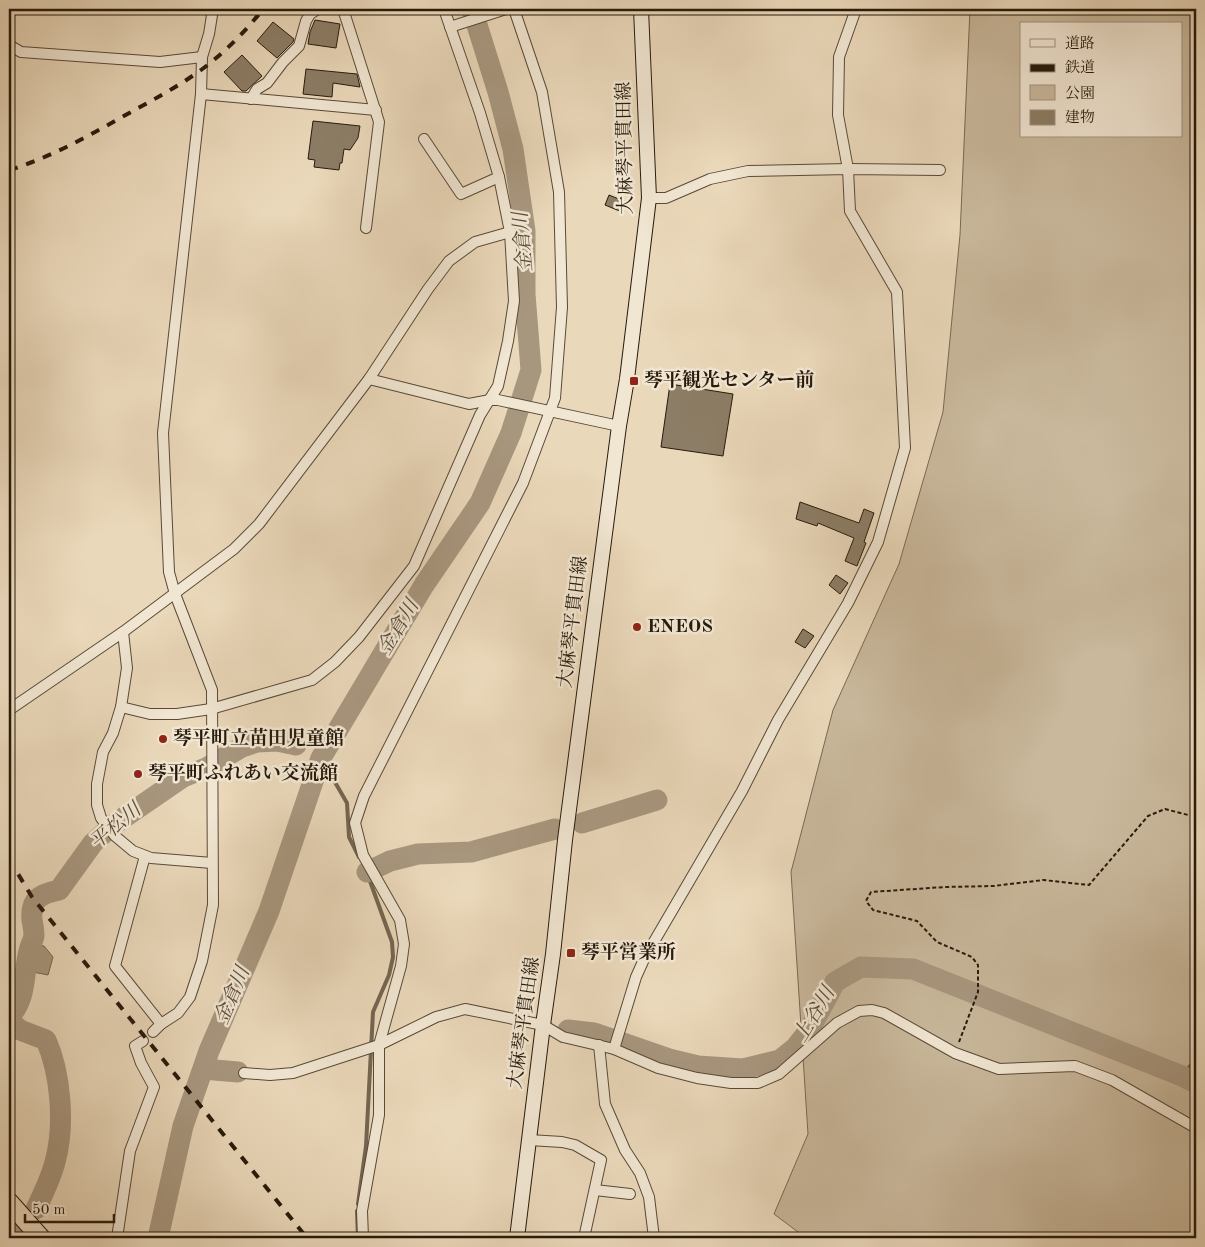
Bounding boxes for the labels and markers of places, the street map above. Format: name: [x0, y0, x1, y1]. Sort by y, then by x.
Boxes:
place label: 琴平観光センター前: [644, 369, 814, 391]
marker: 琴平観光センター前: [628, 375, 640, 387]
place label: ENEOS: [647, 618, 713, 637]
marker: ENEOS: [631, 621, 643, 633]
place label: 琴平町立苗田児童館: [173, 727, 344, 749]
marker: 琴平町立苗田児童館: [157, 733, 169, 745]
place label: 琴平町ふれあい交流館: [148, 762, 338, 784]
marker: 琴平町ふれあい交流館: [132, 768, 144, 780]
place label: 琴平営業所: [581, 941, 676, 963]
marker: 琴平営業所: [565, 947, 577, 959]

